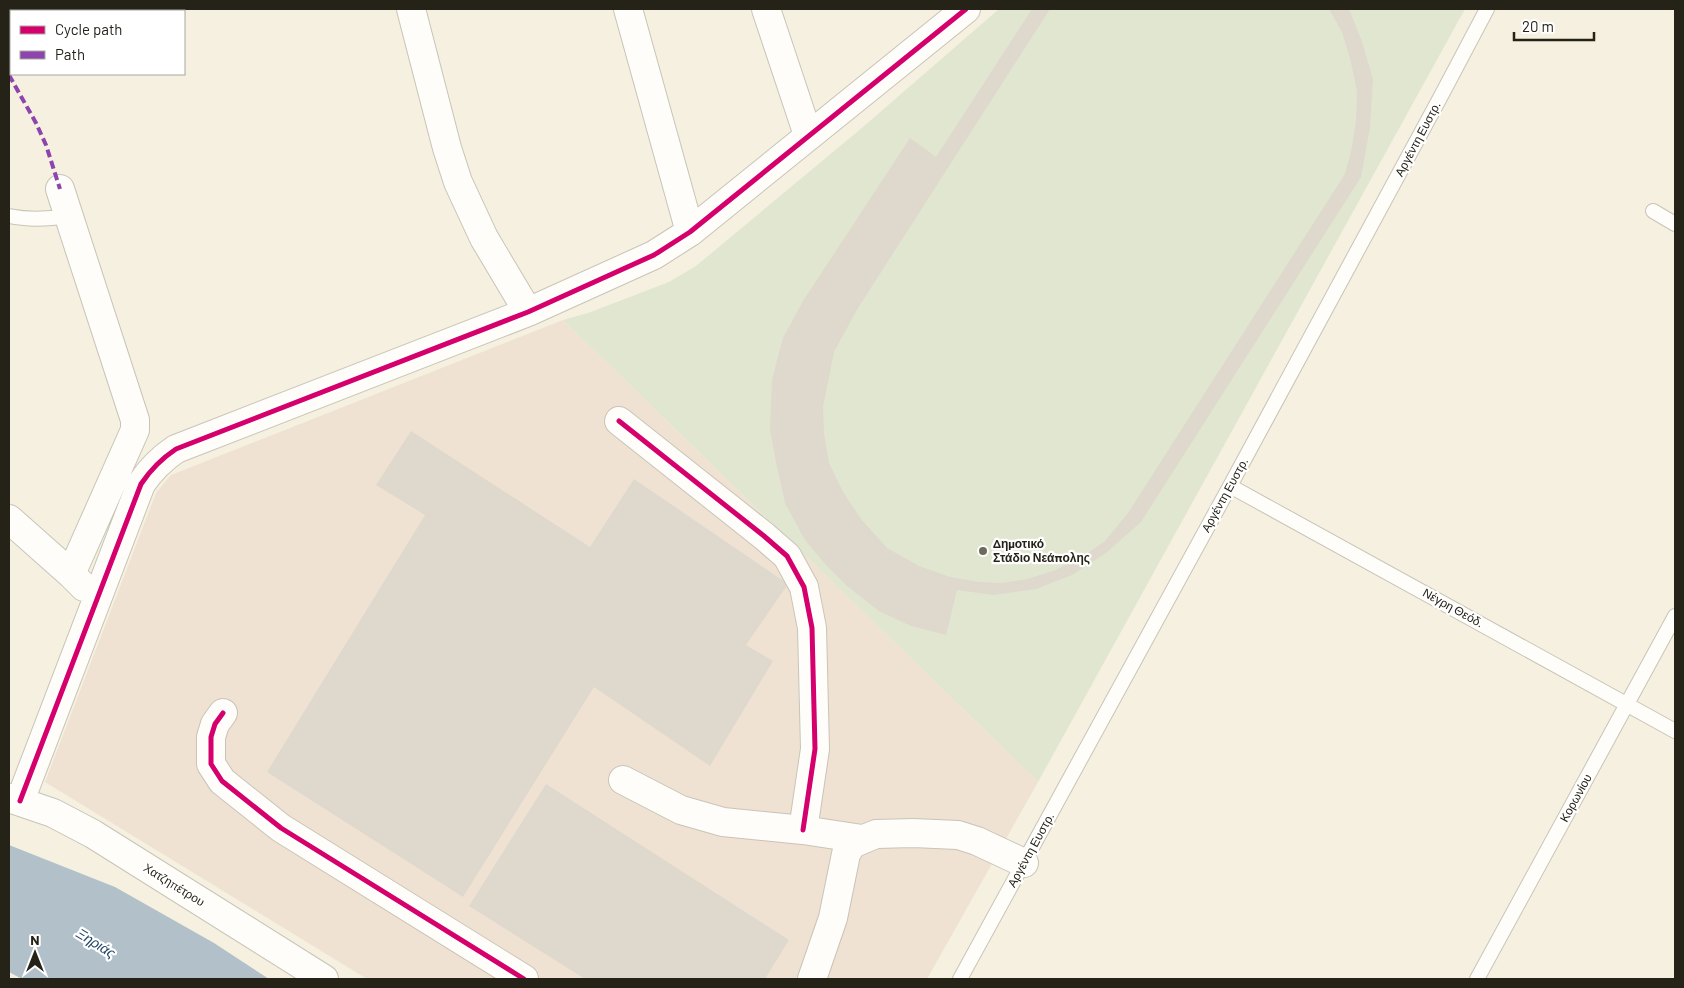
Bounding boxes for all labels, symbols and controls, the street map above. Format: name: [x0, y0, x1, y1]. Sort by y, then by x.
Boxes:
legend: [10, 10, 185, 75]
scale bar: [1514, 10, 1594, 42]
text: 20 m: [1522, 17, 1554, 35]
text: Cycle path: [55, 20, 122, 38]
text: Path: [55, 45, 85, 63]
street label: Αργέντη Ευστρ.: [1391, 99, 1444, 179]
street label: Αργέντη Ευστρ.: [1198, 455, 1251, 535]
place label: Δημοτικό Στάδιο Νεάπολης: [993, 536, 1090, 565]
marker: Δημοτικό Στάδιο Νεάπολης: [977, 545, 989, 557]
street label: Νέγρη Θεόδ.: [1420, 585, 1486, 630]
street label: Κορωνίου: [1556, 771, 1595, 824]
street label: Αργέντη Ευστρ.: [1004, 810, 1057, 890]
street label: Χατζηπέτρου: [141, 860, 208, 909]
water label: Ξηριάς: [73, 924, 119, 961]
north arrow: [10, 928, 60, 978]
text: N: [30, 931, 40, 948]

